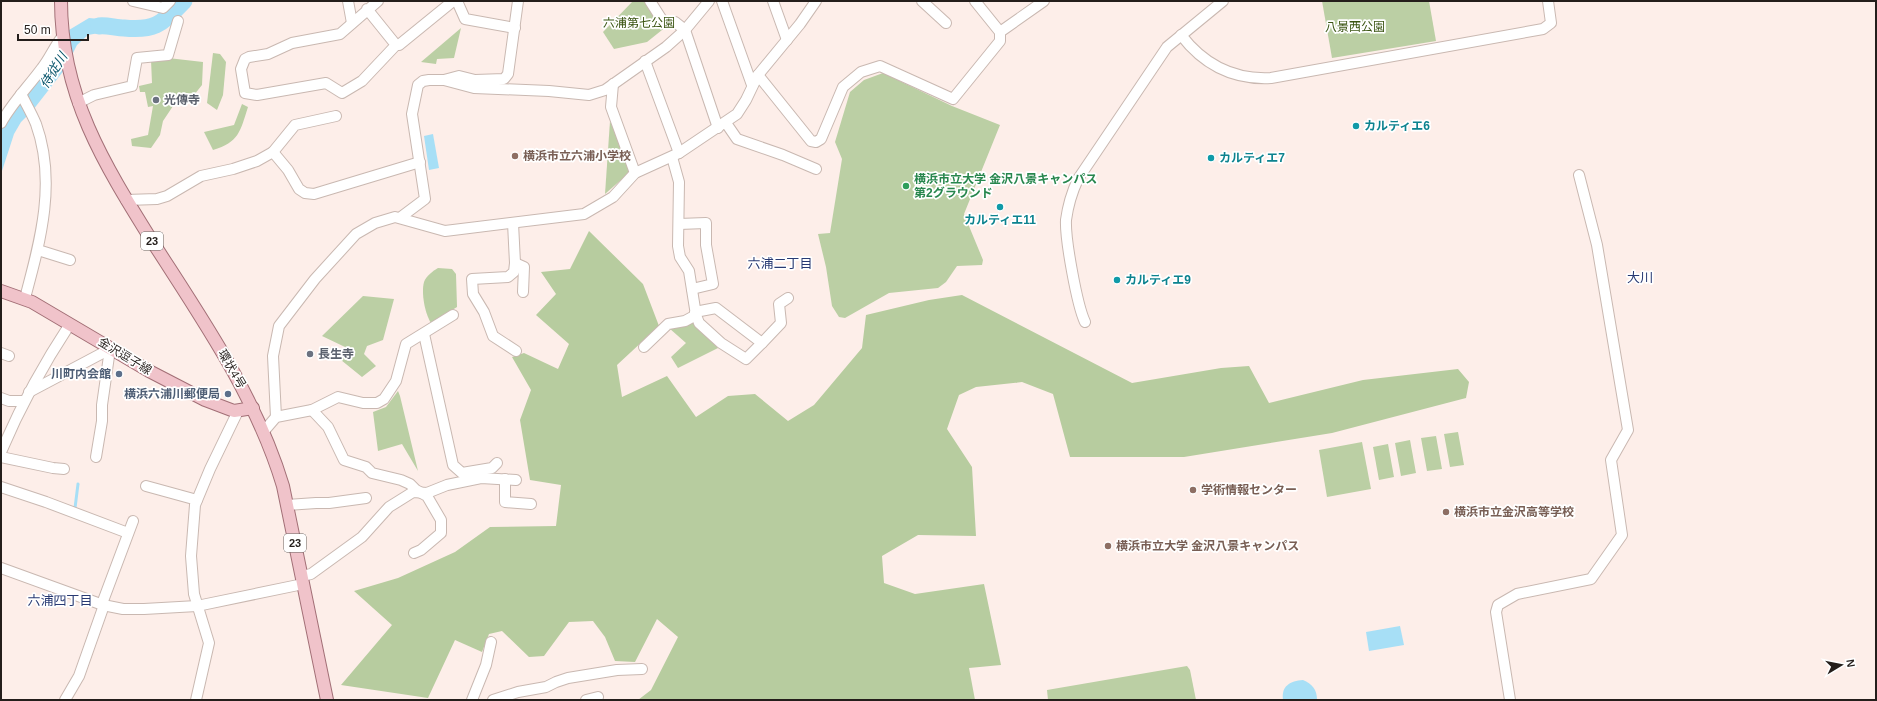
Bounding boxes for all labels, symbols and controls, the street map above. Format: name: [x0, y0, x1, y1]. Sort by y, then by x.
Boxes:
scale bar: [18, 16, 88, 42]
park label: 六浦第七公園: [603, 16, 675, 30]
park label: 八景西公園: [1325, 20, 1385, 34]
text: 50 m: [24, 23, 51, 37]
water label: 侍従川: [37, 48, 71, 91]
place label: 光傳寺: [164, 93, 200, 107]
marker: 光傳寺: [151, 95, 161, 105]
place label: カルティエ6: [1364, 119, 1430, 133]
marker: カルティエ6: [1351, 121, 1361, 131]
place label: 横浜市立六浦小学校: [523, 149, 631, 163]
marker: 横浜市立六浦小学校: [510, 151, 520, 161]
place label: カルティエ7: [1219, 151, 1285, 165]
marker: カルティエ7: [1206, 153, 1216, 163]
place label: 横浜市立大学 金沢八景キャンパス 第2グラウンド: [914, 172, 1097, 200]
marker: 横浜市立大学 金沢八景キャンパス 第2グラウンド: [901, 181, 911, 191]
marker: カルティエ11: [995, 202, 1005, 212]
place label: カルティエ11: [964, 213, 1036, 227]
road number: 23: [141, 232, 163, 250]
district label: 六浦二丁目: [747, 256, 813, 271]
district label: 大川: [1627, 270, 1653, 285]
place label: カルティエ9: [1125, 273, 1191, 287]
marker: カルティエ9: [1112, 275, 1122, 285]
street label: 金沢逗子線: [96, 335, 154, 377]
street label: 環状4号: [215, 347, 249, 391]
place label: 長生寺: [318, 347, 354, 361]
marker: 長生寺: [305, 349, 315, 359]
place label: 川町内会館: [51, 367, 111, 381]
marker: 川町内会館: [114, 369, 124, 379]
place label: 横浜六浦川郵便局: [124, 387, 220, 401]
marker: 横浜六浦川郵便局: [223, 389, 233, 399]
place label: 学術情報センター: [1201, 483, 1297, 497]
marker: 学術情報センター: [1188, 485, 1198, 495]
place label: 横浜市立金沢高等学校: [1454, 505, 1574, 519]
marker: 横浜市立金沢高等学校: [1441, 507, 1451, 517]
road number: 23: [284, 534, 306, 552]
place label: 横浜市立大学 金沢八景キャンパス: [1116, 539, 1299, 553]
marker: 横浜市立大学 金沢八景キャンパス: [1103, 541, 1113, 551]
district label: 六浦四丁目: [27, 593, 93, 608]
north arrow: [1821, 645, 1861, 685]
text: N: [1844, 658, 1857, 668]

